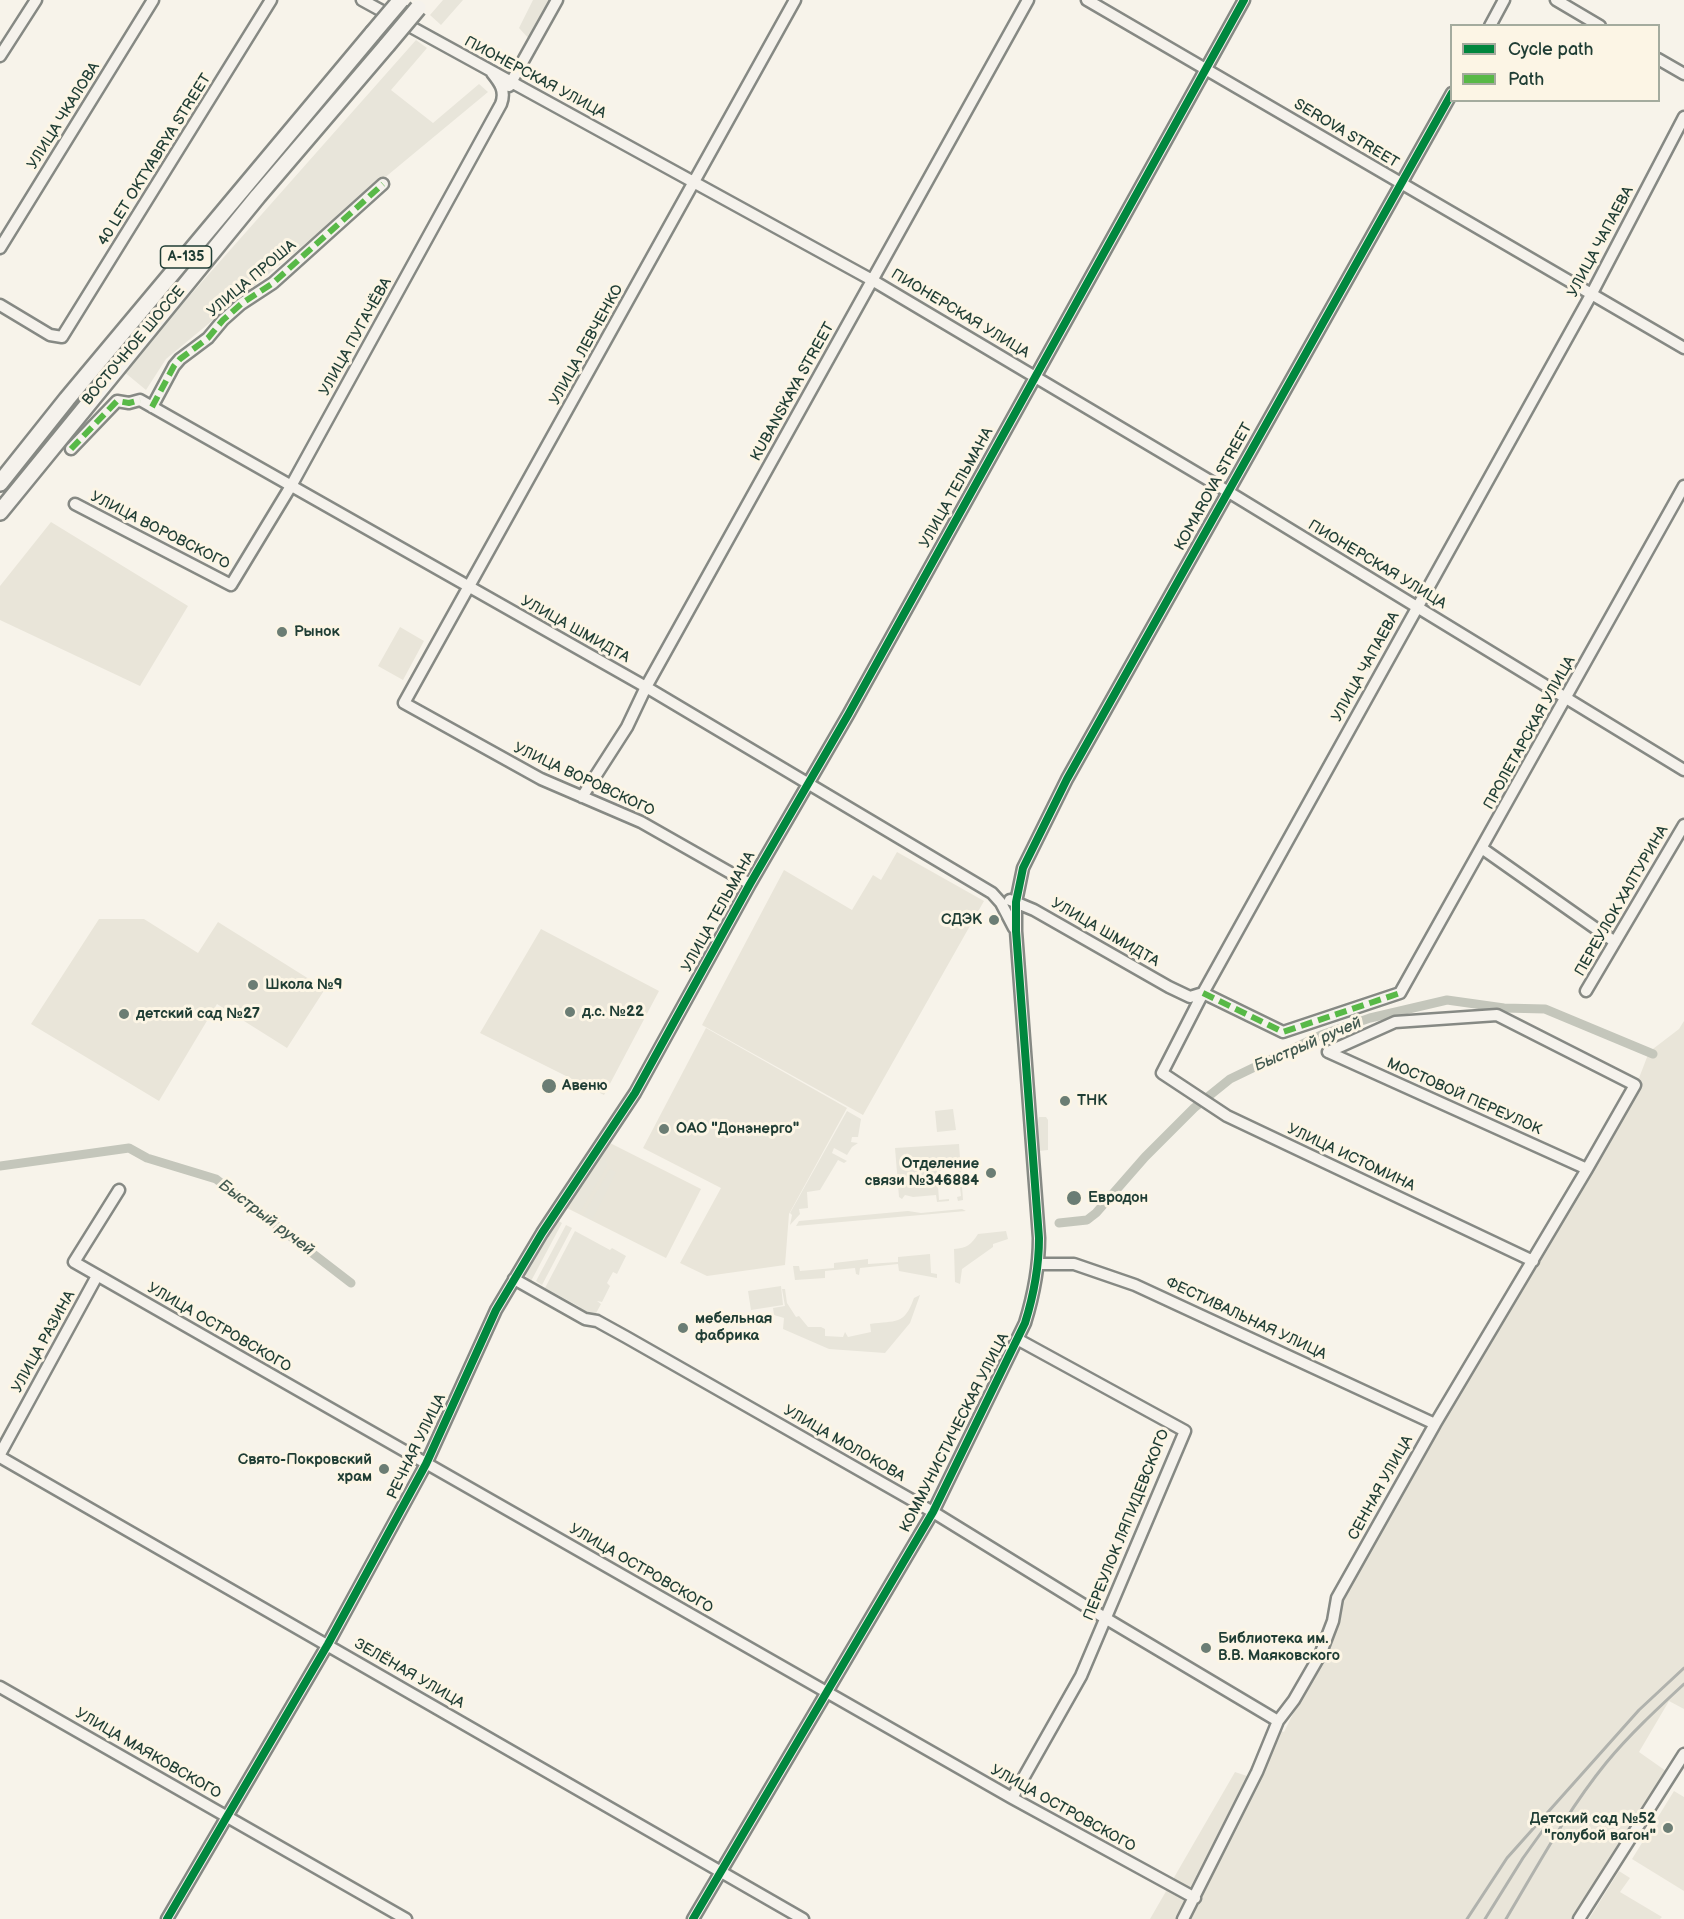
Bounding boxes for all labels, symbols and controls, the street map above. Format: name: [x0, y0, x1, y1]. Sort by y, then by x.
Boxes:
legend: [1450, 24, 1660, 102]
street label: ПИОНЕРСКАЯ УЛИЦА: [461, 33, 609, 123]
text: Cycle path: [1508, 39, 1594, 60]
street label: УЛИЦА ЧКАЛОВА: [24, 59, 104, 173]
text: Path: [1508, 69, 1544, 90]
street label: 40 LET OKTYABRYA STREET: [95, 71, 215, 249]
street label: SEROVA STREET: [1290, 96, 1402, 172]
street label: УЛИЦА ЧАПАЕВА: [1564, 184, 1638, 300]
street label: УЛИЦА ПРОША: [204, 237, 300, 321]
road number: А-135: [160, 246, 212, 268]
street label: ПИОНЕРСКАЯ УЛИЦА: [888, 266, 1032, 362]
street label: УЛИЦА ПУГАЧЁВА: [316, 275, 396, 399]
street label: УЛИЦА ЛЕВЧЕНКО: [546, 282, 628, 408]
street label: ВОСТОЧНОЕ ШОССЕ: [79, 283, 189, 409]
street label: KUBANSKAYA STREET: [747, 319, 839, 465]
street label: KOMAROVA STREET: [1171, 420, 1257, 554]
street label: УЛИЦА ТЕЛЬМАНА: [916, 425, 998, 551]
street label: УЛИЦА ВОРОВСКОГО: [87, 488, 233, 574]
street label: ПИОНЕРСКАЯ УЛИЦА: [1305, 517, 1449, 613]
street label: УЛИЦА ШМИДТА: [517, 593, 633, 667]
street label: УЛИЦА ЧАПАЕВА: [1328, 609, 1404, 725]
place label: Рынок: [294, 623, 340, 641]
marker: Рынок: [275, 625, 289, 639]
street label: ПРОЛЕТАРСКАЯ УЛИЦА: [1480, 653, 1580, 813]
street label: УЛИЦА ВОРОВСКОГО: [511, 739, 657, 821]
street label: ПЕРЕУЛОК ХАЛТУРИНА: [1571, 822, 1673, 980]
street label: УЛИЦА ТЕЛЬМАНА: [678, 849, 760, 975]
street label: УЛИЦА ШМИДТА: [1048, 895, 1162, 971]
place label: СДЭК: [941, 911, 982, 929]
marker: СДЭК: [987, 913, 1001, 927]
place label: Школа №9: [265, 976, 343, 994]
marker: Школа №9: [246, 978, 260, 992]
place label: д.с. №22: [582, 1003, 644, 1021]
place label: детский сад №27: [136, 1005, 260, 1023]
marker: д.с. №22: [563, 1005, 577, 1019]
marker: детский сад №27: [117, 1007, 131, 1021]
water label: Быстрый ручей: [1252, 1014, 1364, 1076]
street label: МОСТОВОЙ ПЕРЕУЛОК: [1384, 1055, 1544, 1139]
marker: Авеню: [540, 1077, 558, 1095]
place label: Авеню: [562, 1077, 608, 1095]
place label: ТНК: [1077, 1092, 1107, 1110]
marker: ТНК: [1058, 1094, 1072, 1108]
place label: ОАО "Донэнерго": [676, 1120, 799, 1138]
street label: УЛИЦА ИСТОМИНА: [1284, 1120, 1418, 1196]
marker: ОАО "Донэнерго": [657, 1122, 671, 1136]
place label: Отделение связи №346884: [865, 1155, 979, 1190]
marker: Отделение связи №346884: [984, 1166, 998, 1180]
water label: Быстрый ручей: [214, 1176, 318, 1260]
marker: Евродон: [1065, 1189, 1083, 1207]
place label: Евродон: [1088, 1189, 1148, 1207]
street label: ФЕСТИВАЛЬНАЯ УЛИЦА: [1163, 1274, 1329, 1364]
street label: УЛИЦА ОСТРОВСКОГО: [144, 1279, 294, 1377]
street label: УЛИЦА РАЗИНА: [9, 1288, 79, 1396]
place label: мебельная фабрика: [695, 1310, 773, 1345]
marker: мебельная фабрика: [676, 1321, 690, 1335]
street label: КОММУНИСТИЧЕСКАЯ УЛИЦА: [897, 1330, 1013, 1536]
street label: РЕЧНАЯ УЛИЦА: [384, 1391, 450, 1503]
street label: УЛИЦА МОЛОКОВА: [780, 1402, 908, 1486]
street label: ПЕРЕУЛОК ЛЯПИДЕВСКОГО: [1080, 1427, 1174, 1623]
street label: СЕННАЯ УЛИЦА: [1345, 1433, 1417, 1543]
place label: Свято-Покровский храм: [238, 1451, 372, 1486]
marker: Свято-Покровский храм: [377, 1462, 391, 1476]
street label: УЛИЦА ОСТРОВСКОГО: [566, 1520, 716, 1618]
place label: Библиотека им. В.В. Маяковского: [1218, 1630, 1340, 1665]
street label: ЗЕЛЁНАЯ УЛИЦА: [351, 1635, 467, 1713]
marker: Библиотека им. В.В. Маяковского: [1199, 1641, 1213, 1655]
street label: УЛИЦА МАЯКОВСКОГО: [72, 1705, 224, 1803]
street label: УЛИЦА ОСТРОВСКОГО: [987, 1762, 1139, 1856]
place label: Детский сад №52 "голубой вагон": [1530, 1810, 1656, 1845]
marker: Детский сад №52 "голубой вагон": [1661, 1821, 1675, 1835]

